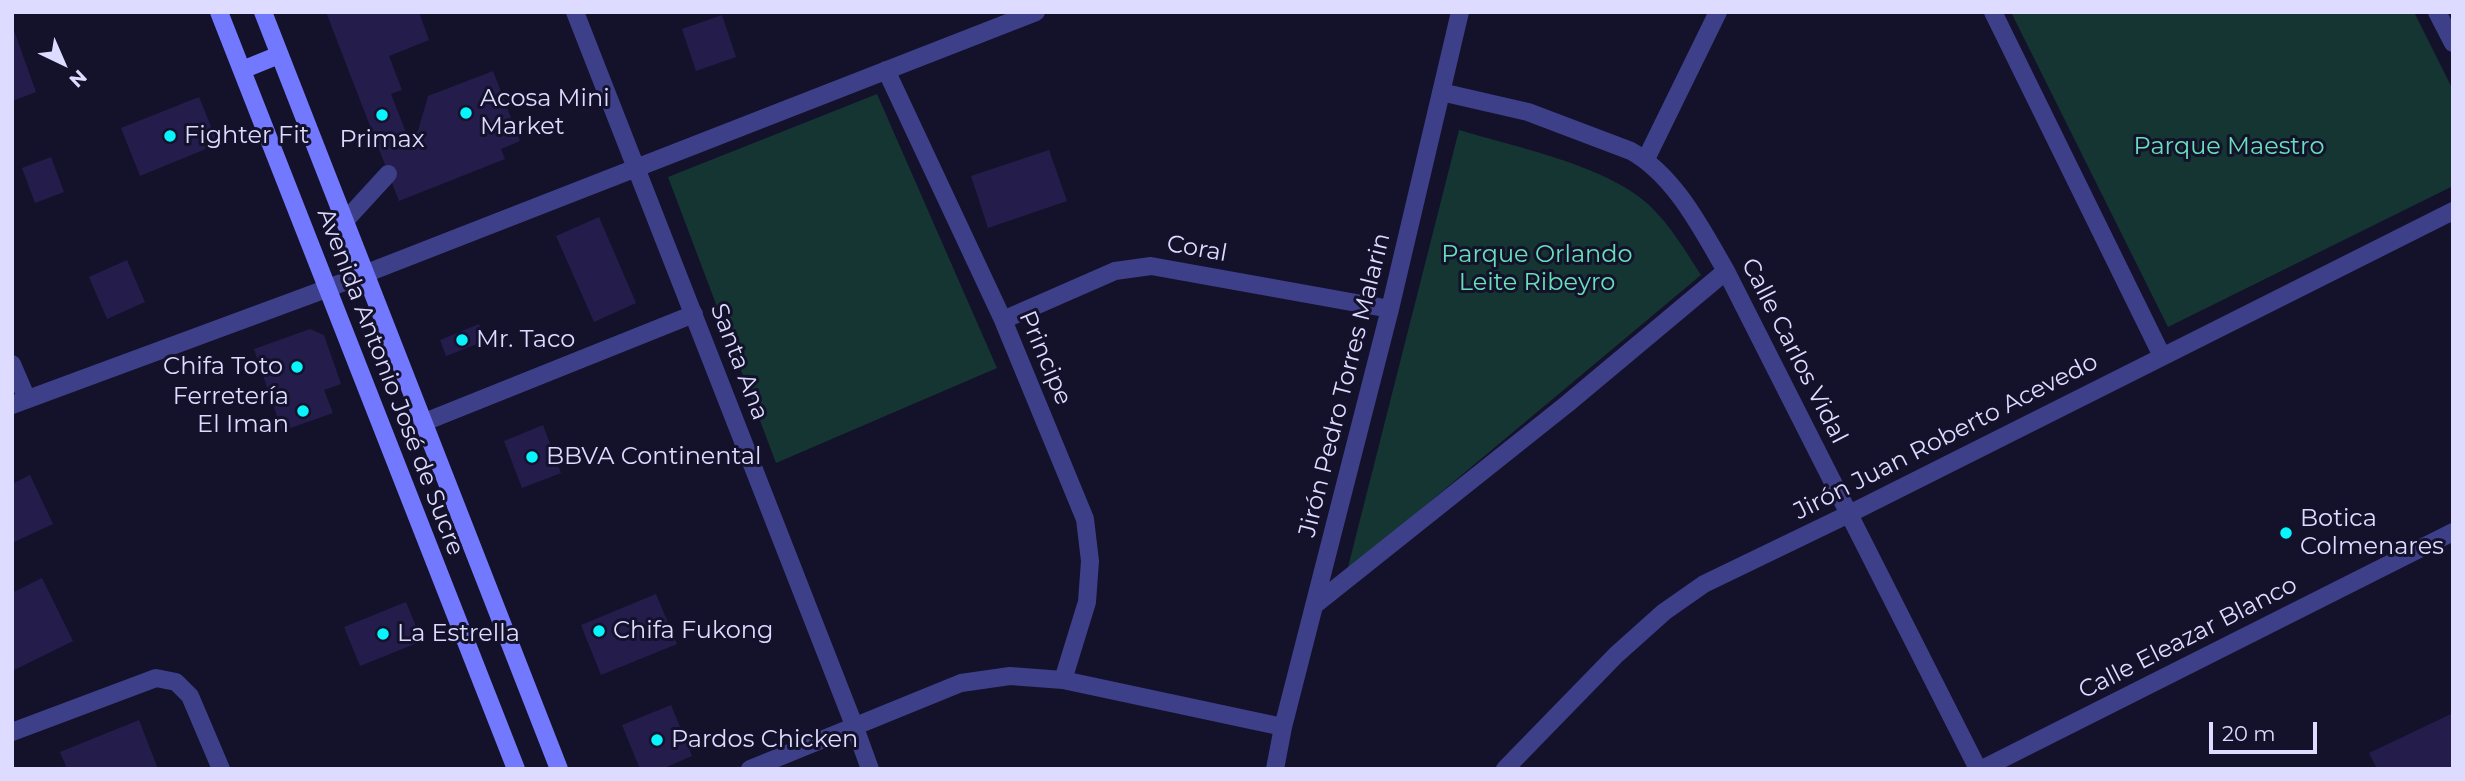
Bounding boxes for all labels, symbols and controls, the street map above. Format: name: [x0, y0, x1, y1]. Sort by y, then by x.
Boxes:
north arrow: [28, 28, 98, 98]
text: N: [64, 65, 91, 92]
place label: Acosa Mini Market: [480, 85, 610, 141]
marker: Acosa Mini Market: [458, 105, 474, 121]
marker: Primax: [374, 107, 390, 123]
place label: Fighter Fit: [184, 122, 309, 150]
place label: Primax: [339, 126, 425, 154]
marker: Fighter Fit: [162, 128, 178, 144]
park label: Parque Maestro: [2134, 133, 2324, 161]
street label: Avenida Antonio José de Sucre: [310, 204, 470, 560]
street label: Coral: [1165, 230, 1229, 268]
street label: Jirón Pedro Torres Malarin: [1293, 230, 1397, 540]
park label: Parque Orlando Leite Ribeyro: [1441, 241, 1633, 297]
street label: Calle Carlos Vidal: [1735, 253, 1853, 449]
street label: Santa Ana: [704, 300, 774, 424]
street label: Principe: [1012, 307, 1078, 409]
place label: Mr. Taco: [476, 326, 575, 354]
marker: Mr. Taco: [454, 332, 470, 348]
street label: Jirón Juan Roberto Acevedo: [1789, 348, 2103, 526]
place label: Chifa Toto: [163, 353, 283, 381]
marker: Chifa Toto: [289, 359, 305, 375]
place label: Ferretería El Iman: [173, 383, 289, 439]
marker: Ferretería El Iman: [295, 403, 311, 419]
place label: BBVA Continental: [546, 443, 761, 471]
marker: BBVA Continental: [524, 449, 540, 465]
place label: Botica Colmenares: [2300, 505, 2444, 561]
marker: Botica Colmenares: [2278, 525, 2294, 541]
street label: Calle Eleazar Blanco: [2074, 570, 2302, 706]
place label: Chifa Fukong: [613, 617, 773, 645]
place label: La Estrella: [397, 620, 520, 648]
marker: Chifa Fukong: [591, 623, 607, 639]
marker: La Estrella: [375, 626, 391, 642]
scale bar: [2213, 708, 2322, 752]
text: 20 m: [2222, 721, 2276, 746]
place label: Pardos Chicken: [671, 726, 858, 754]
marker: Pardos Chicken: [649, 732, 665, 748]

